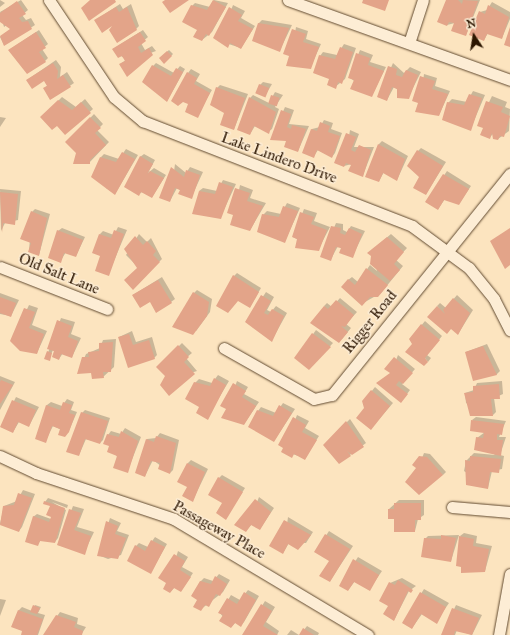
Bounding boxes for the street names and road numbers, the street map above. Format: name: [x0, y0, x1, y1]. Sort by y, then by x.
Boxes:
street label: Lake Lindero Drive: [219, 129, 339, 187]
street label: Old Salt Lane: [16, 250, 102, 298]
street label: Rigger Road: [339, 287, 401, 357]
street label: Passageway Place: [170, 497, 268, 563]

